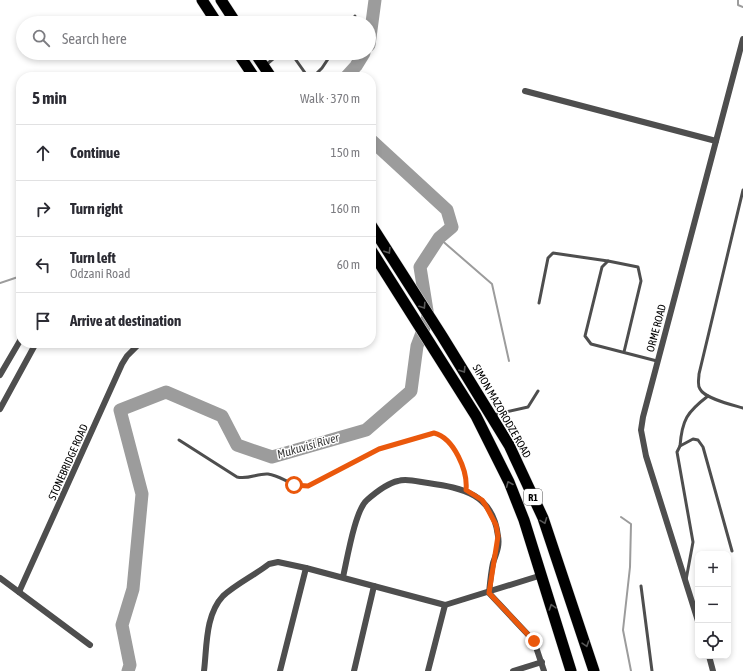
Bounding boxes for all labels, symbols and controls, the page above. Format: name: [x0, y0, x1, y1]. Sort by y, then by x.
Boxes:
search box: [16, 16, 376, 60]
icon: search: [30, 27, 52, 49]
text: Search here: [62, 30, 127, 47]
text: 5 min: [32, 88, 67, 108]
text: Walk · 370 m: [300, 91, 360, 106]
icon: ahead: [32, 142, 54, 164]
text: Continue: [70, 144, 120, 161]
text: 150 m: [331, 145, 360, 160]
icon: right: [32, 198, 54, 220]
text: Turn right: [70, 200, 123, 217]
text: 160 m: [331, 201, 360, 216]
one-way arrow: [383, 246, 390, 253]
text: Turn left: [70, 249, 116, 266]
icon: left: [32, 254, 54, 276]
text: 60 m: [337, 257, 360, 272]
text: Odzani Road: [70, 266, 130, 281]
one-way arrow: [418, 302, 426, 309]
street label: ORME ROAD: [644, 303, 668, 353]
icon: arrive: [32, 310, 54, 332]
text: Arrive at destination: [70, 312, 181, 329]
street label: SIMON MAZORODZE ROAD: [470, 362, 534, 460]
one-way arrow: [458, 365, 465, 372]
street label: STONEBRIDGE ROAD: [46, 422, 90, 502]
water label: Mukuvisi River: [275, 430, 341, 462]
route start: [285, 476, 303, 494]
one-way arrow: [506, 481, 514, 489]
road number: R1: [524, 489, 542, 505]
one-way arrow: [539, 517, 547, 524]
map controls: [695, 551, 731, 659]
button: +: [695, 551, 731, 587]
button: −: [695, 587, 731, 623]
one-way arrow: [548, 604, 557, 611]
button: locate: [695, 623, 731, 659]
route end: [525, 632, 543, 650]
one-way arrow: [581, 640, 590, 647]

